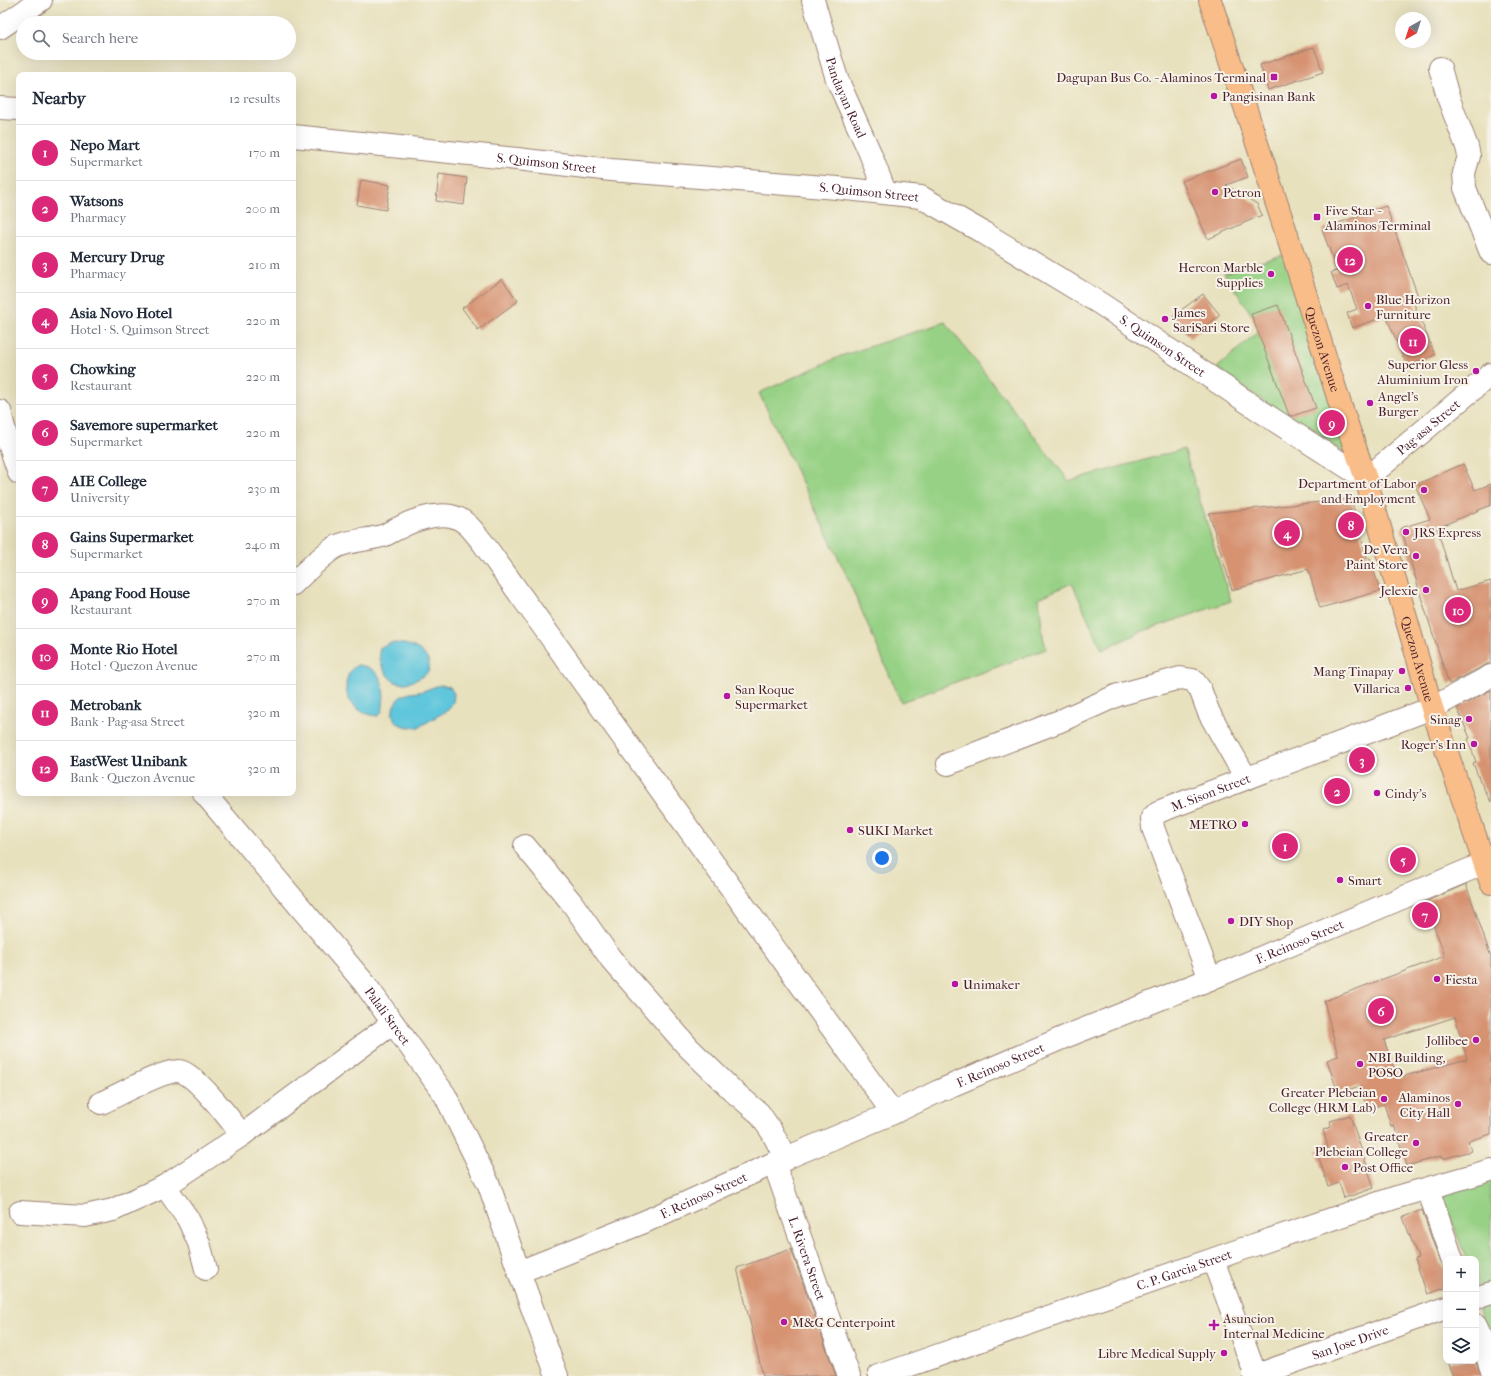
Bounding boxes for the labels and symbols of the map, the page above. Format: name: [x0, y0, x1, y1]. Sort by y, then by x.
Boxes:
north arrow: [1395, 12, 1431, 48]
street label: Pandayan Road: [823, 55, 870, 141]
place label: Dagupan Bus Co. - Alaminos Terminal: [1056, 70, 1266, 85]
marker: Dagupan Bus Co. - Alaminos Terminal: [1269, 72, 1279, 82]
place label: Pangisinan Bank: [1222, 89, 1316, 104]
marker: Pangisinan Bank: [1209, 91, 1219, 101]
street label: S. Quimson Street: [496, 149, 598, 176]
street label: S. Quimson Street: [819, 179, 920, 204]
place label: Petron: [1223, 185, 1262, 200]
marker: Petron: [1210, 187, 1220, 197]
place label: Five Star - Alaminos Terminal: [1324, 203, 1431, 233]
marker: Five Star - Alaminos Terminal: [1312, 212, 1322, 222]
pin: 12: [1337, 245, 1363, 275]
place label: Hercon Marble Supplies: [1178, 260, 1264, 290]
marker: Hercon Marble Supplies: [1266, 269, 1276, 279]
place label: Blue Horizon Furniture: [1376, 292, 1451, 322]
marker: Blue Horizon Furniture: [1363, 301, 1373, 311]
place label: James SariSari Store: [1172, 305, 1250, 335]
street label: Quezon Avenue: [1302, 305, 1343, 394]
street label: S. Quimson Street: [1117, 311, 1209, 380]
marker: James SariSari Store: [1160, 314, 1170, 324]
pin: 11: [1400, 326, 1426, 356]
place label: Superior Gless Aluminium Iron: [1376, 357, 1468, 387]
marker: Superior Gless Aluminium Iron: [1471, 366, 1481, 376]
place label: Angel's Burger: [1377, 389, 1419, 419]
street label: Pag-asa Street: [1393, 396, 1463, 458]
marker: Angel's Burger: [1365, 398, 1375, 408]
pin: 9: [1319, 408, 1345, 438]
place label: Department of Labor and Employment: [1298, 476, 1416, 506]
marker: Department of Labor and Employment: [1419, 485, 1429, 495]
pin: 8: [1338, 510, 1364, 540]
pin: 4: [1274, 518, 1300, 548]
place label: JRS Express: [1413, 525, 1481, 540]
marker: JRS Express: [1401, 527, 1411, 537]
place label: De Vera Paint Store: [1346, 542, 1409, 572]
marker: De Vera Paint Store: [1411, 551, 1421, 561]
place label: Jelexie: [1379, 583, 1419, 598]
marker: Jelexie: [1421, 585, 1431, 595]
pin: 10: [1445, 595, 1471, 625]
street label: Quezon Avenue: [1398, 614, 1437, 704]
place label: Mang Tinapay: [1313, 664, 1395, 679]
marker: Mang Tinapay: [1397, 666, 1407, 676]
place label: Villarica: [1352, 681, 1401, 696]
place label: San Roque Supermarket: [735, 682, 808, 712]
marker: Villarica: [1403, 683, 1413, 693]
marker: San Roque Supermarket: [722, 691, 732, 701]
place label: Sinag: [1430, 712, 1462, 727]
marker: Sinag: [1464, 714, 1474, 724]
place label: Roger's Inn: [1401, 737, 1466, 752]
marker: Roger's Inn: [1469, 739, 1479, 749]
pin: 3: [1349, 745, 1375, 775]
street label: M. Sison Street: [1169, 770, 1253, 814]
pin: 2: [1324, 776, 1350, 806]
place label: Cindy's: [1385, 786, 1427, 801]
marker: Cindy's: [1372, 788, 1382, 798]
place label: METRO: [1189, 817, 1237, 832]
marker: METRO: [1240, 819, 1250, 829]
place label: SUKI Market: [858, 823, 933, 838]
marker: SUKI Market: [845, 825, 855, 835]
pin: 1: [1272, 831, 1298, 861]
pin: 5: [1390, 845, 1416, 875]
your location: [872, 848, 892, 868]
place label: Smart: [1348, 873, 1382, 888]
marker: Smart: [1335, 875, 1345, 885]
pin: 7: [1412, 900, 1438, 930]
place label: DIY Shop: [1239, 914, 1293, 929]
marker: DIY Shop: [1226, 916, 1236, 926]
street label: F. Reinoso Street: [1253, 916, 1346, 966]
place label: Fiesta: [1445, 972, 1479, 987]
marker: Fiesta: [1432, 974, 1442, 984]
place label: Unimaker: [963, 977, 1020, 992]
marker: Unimaker: [950, 979, 960, 989]
street label: Palali Street: [362, 984, 414, 1048]
pin: 6: [1368, 996, 1394, 1026]
place label: Jollibee: [1425, 1033, 1469, 1048]
marker: Jollibee: [1471, 1035, 1481, 1045]
street label: F. Reinoso Street: [954, 1039, 1047, 1090]
place label: NBI Building, POSO: [1368, 1050, 1446, 1080]
marker: NBI Building, POSO: [1355, 1059, 1365, 1069]
place label: Greater Plebeian College (HRM Lab): [1269, 1085, 1376, 1115]
place label: Alaminos City Hall: [1397, 1090, 1450, 1120]
marker: Greater Plebeian College (HRM Lab): [1379, 1094, 1389, 1104]
marker: Alaminos City Hall: [1453, 1099, 1463, 1109]
place label: Greater Plebeian College: [1315, 1129, 1409, 1159]
marker: Greater Plebeian College: [1411, 1138, 1421, 1148]
place label: Post Office: [1353, 1160, 1414, 1175]
marker: Post Office: [1340, 1162, 1350, 1172]
street label: F. Reinoso Street: [658, 1169, 750, 1221]
street label: L. Rivera Street: [786, 1214, 829, 1302]
street label: C. P. Garcia Street: [1134, 1246, 1234, 1293]
place label: Asuncion Internal Medicine: [1222, 1311, 1325, 1341]
place label: M&G Centerpoint: [792, 1315, 896, 1330]
marker: M&G Centerpoint: [779, 1317, 789, 1327]
marker: Asuncion Internal Medicine: [1208, 1319, 1220, 1331]
street label: San Jose Drive: [1310, 1321, 1391, 1362]
place label: Libre Medical Supply: [1098, 1346, 1217, 1361]
marker: Libre Medical Supply: [1219, 1348, 1229, 1358]

